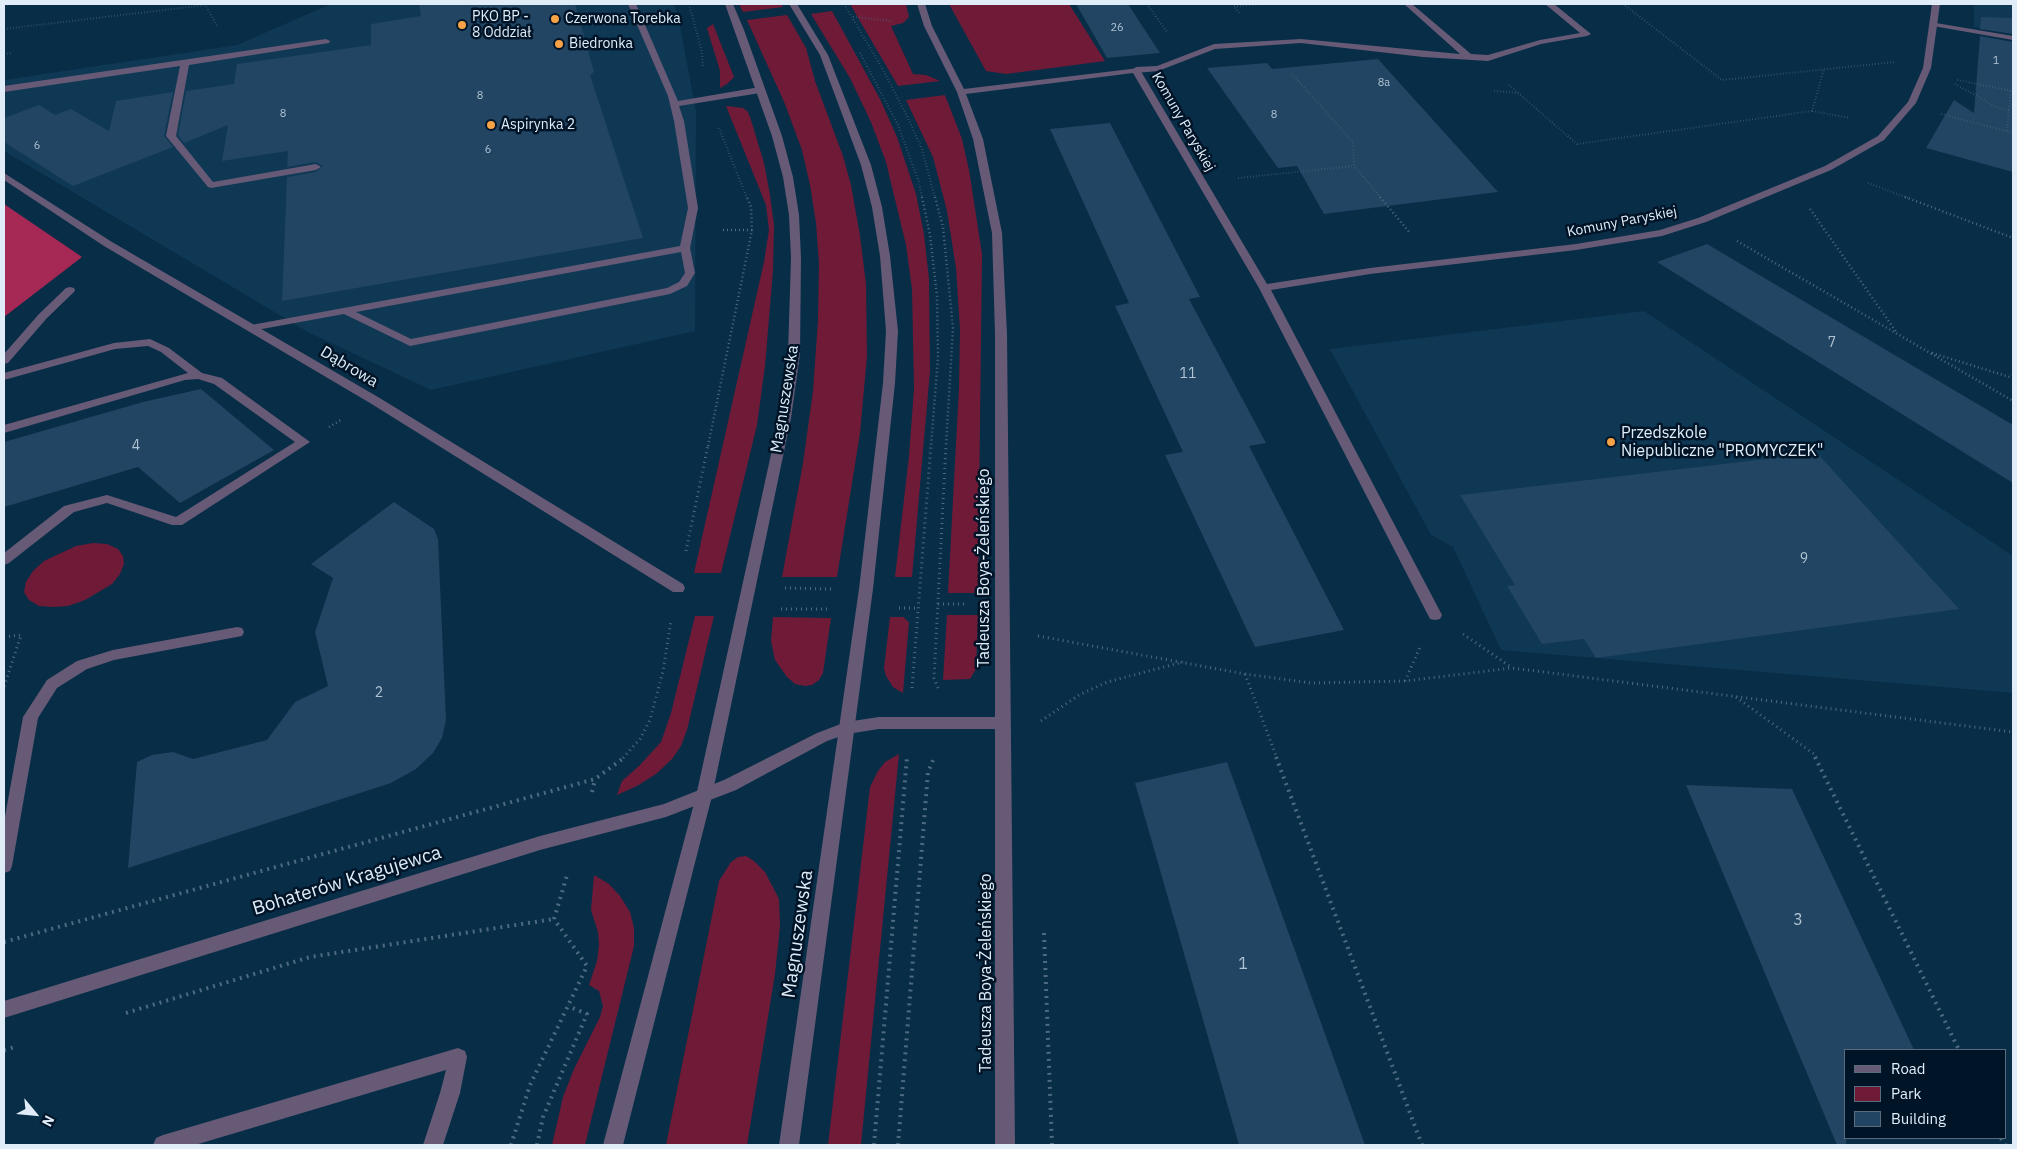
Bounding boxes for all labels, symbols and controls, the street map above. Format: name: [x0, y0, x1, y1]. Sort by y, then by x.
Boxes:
place label: PKO BP - 8 Oddział: [472, 9, 531, 41]
place label: Czerwona Torebka: [565, 11, 681, 27]
marker: Czerwona Torebka: [549, 13, 561, 25]
marker: PKO BP - 8 Oddział: [456, 19, 468, 31]
house number: 26: [1110, 21, 1124, 35]
place label: Biedronka: [569, 36, 633, 52]
marker: Biedronka: [553, 38, 565, 50]
house number: 1: [1993, 54, 1999, 68]
street label: Komuny Paryskiej: [1148, 69, 1218, 175]
house number: 8a: [1378, 76, 1390, 90]
house number: 8: [477, 89, 483, 103]
house number: 8: [280, 107, 286, 121]
house number: 8: [1271, 108, 1277, 122]
place label: Aspirynka 2: [501, 117, 575, 133]
marker: Aspirynka 2: [485, 119, 497, 131]
house number: 6: [34, 139, 40, 153]
house number: 6: [485, 143, 491, 157]
street label: Komuny Paryskiej: [1566, 203, 1678, 241]
house number: 7: [1828, 335, 1836, 351]
street label: Dąbrowa: [317, 342, 381, 392]
street label: Magnuszewska: [767, 344, 803, 454]
house number: 11: [1180, 366, 1196, 382]
place label: Przedszkole Niepubliczne "PROMYCZEK": [1621, 423, 1823, 461]
marker: Przedszkole Niepubliczne "PROMYCZEK": [1605, 436, 1617, 448]
house number: 4: [132, 438, 140, 454]
street label: Tadeusza Boya-Żeleńskiego: [974, 469, 994, 667]
house number: 9: [1800, 551, 1808, 567]
house number: 2: [375, 685, 383, 701]
street label: Bohaterów Kragujewca: [250, 841, 444, 921]
street label: Magnuszewska: [778, 868, 818, 1000]
street label: Tadeusza Boya-Żeleńskiego: [976, 874, 996, 1072]
house number: 3: [1793, 910, 1803, 930]
house number: 1: [1238, 954, 1248, 974]
legend: [1844, 1049, 2007, 1139]
text: Road: [1891, 1059, 1926, 1078]
text: Park: [1891, 1084, 1921, 1103]
north arrow: [10, 1089, 60, 1139]
text: Building: [1891, 1109, 1946, 1128]
text: N: [38, 1112, 59, 1130]

